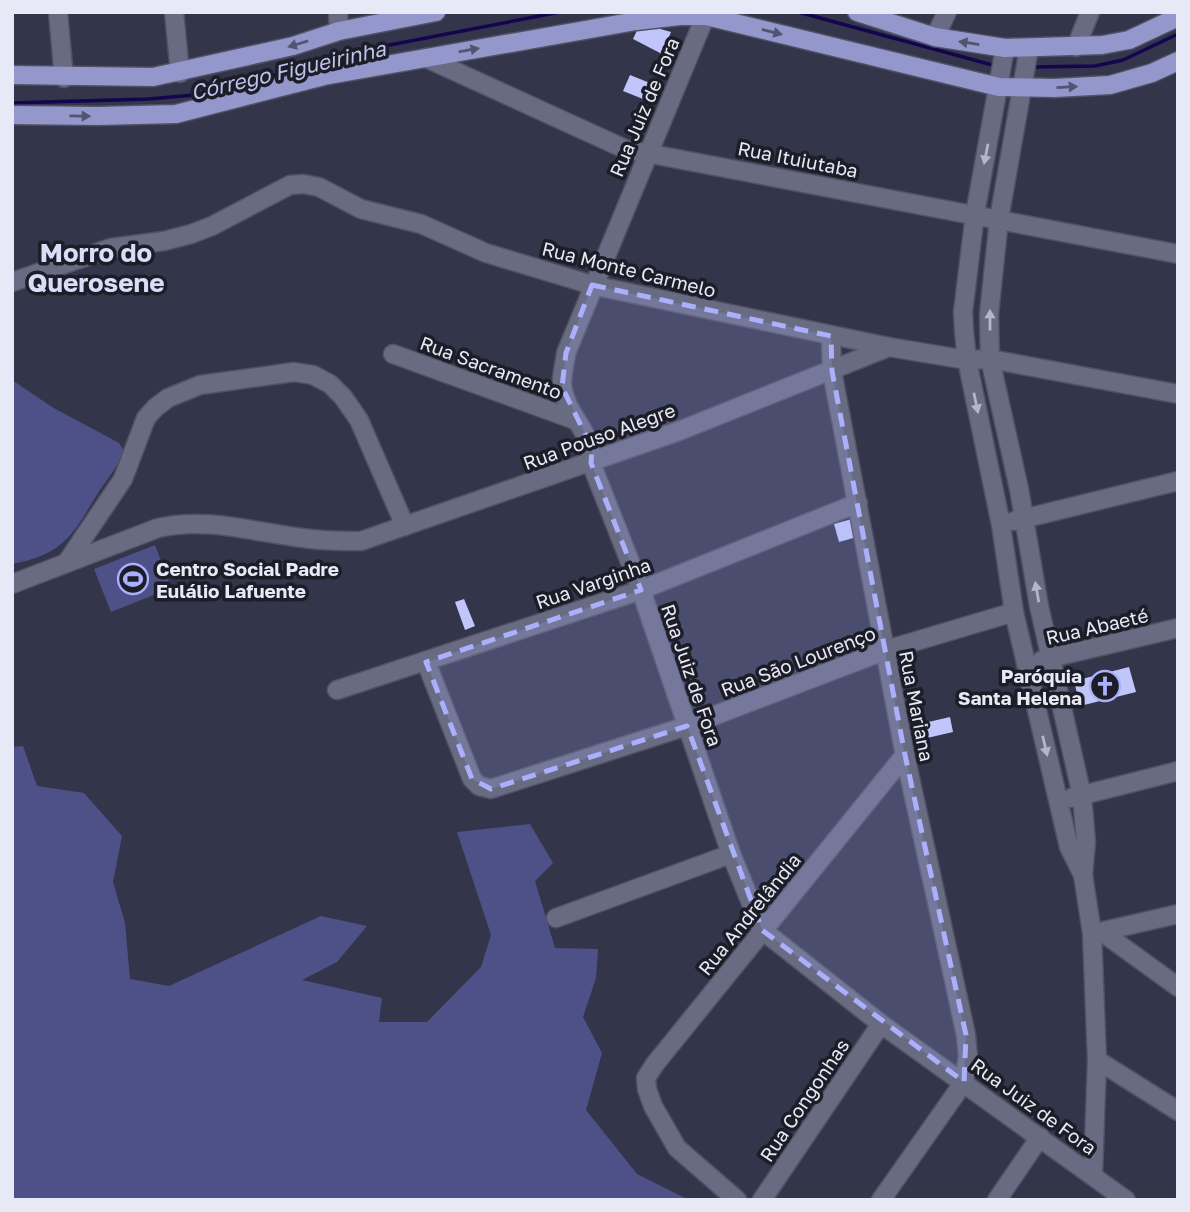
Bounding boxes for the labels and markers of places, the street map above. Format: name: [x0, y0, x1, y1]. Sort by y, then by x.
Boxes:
place label: Centro Social Padre Eulálio Lafuente: [156, 557, 339, 602]
sports icon: Centro Social Padre Eulálio Lafuente: [116, 562, 150, 596]
place label: Paróquia Santa Helena: [958, 664, 1082, 709]
church icon: Paróquia Santa Helena: [1088, 669, 1122, 703]

